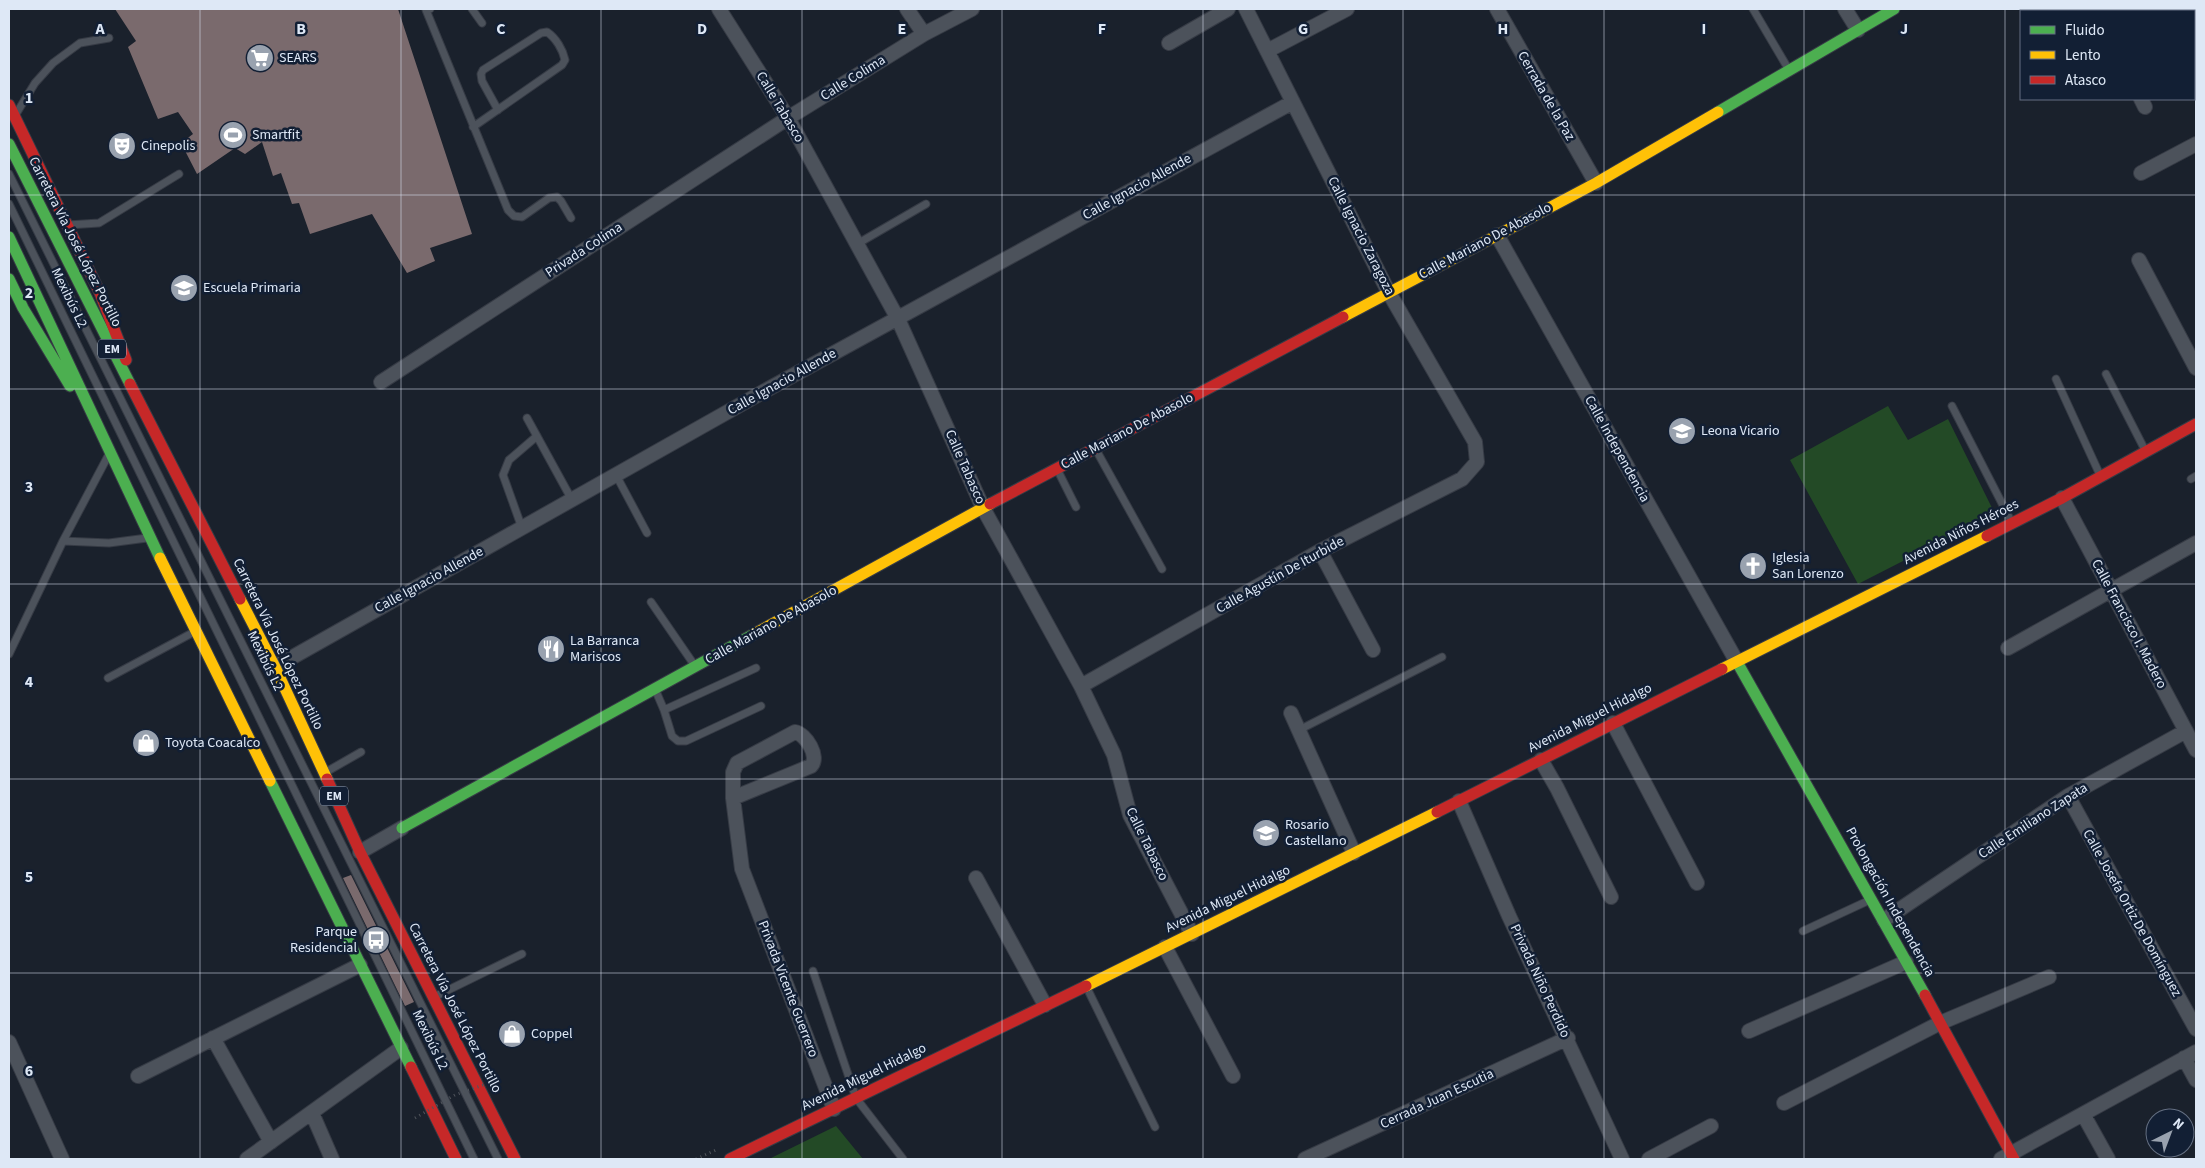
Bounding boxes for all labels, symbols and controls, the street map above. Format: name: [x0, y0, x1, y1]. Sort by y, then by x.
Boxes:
legend: [2020, 10, 2195, 100]
text: A: [94, 18, 105, 40]
text: B: [296, 18, 306, 40]
text: C: [496, 18, 506, 40]
text: D: [697, 18, 707, 40]
text: E: [898, 18, 906, 40]
text: F: [1098, 18, 1106, 40]
text: G: [1298, 18, 1308, 40]
text: H: [1498, 18, 1508, 40]
text: I: [1702, 18, 1706, 40]
text: J: [1900, 18, 1908, 40]
text: Fluido: [2065, 20, 2105, 41]
supermarket icon: SEARS: [245, 43, 275, 73]
text: Lento: [2065, 45, 2101, 66]
place label: SEARS: [279, 48, 317, 68]
street label: Cerrada de la Paz: [1512, 48, 1580, 144]
street label: Calle Colima: [817, 50, 889, 106]
street label: Calle Tabasco: [751, 68, 809, 146]
text: Atasco: [2065, 70, 2106, 91]
text: 1: [25, 87, 33, 109]
sports icon: Smartfit: [218, 120, 248, 150]
place label: Smartfit: [252, 125, 300, 145]
theatre icon: Cinepolis: [107, 131, 137, 161]
place label: Cinepolis: [141, 136, 195, 156]
street label: Calle Ignacio Allende: [1079, 149, 1195, 225]
street label: Carretera Vía José López Portillo: [23, 153, 127, 331]
street label: Calle Ignacio Zaragoza: [1322, 173, 1400, 299]
street label: Calle Mariano De Abasolo: [1415, 197, 1555, 285]
street label: Privada Colima: [541, 218, 627, 282]
street label: Mexibús L2: [46, 265, 92, 331]
school or university icon: Escuela Primaria: [169, 273, 199, 303]
place label: Escuela Primaria: [203, 278, 301, 298]
text: 2: [25, 282, 33, 304]
road number: EM: [98, 339, 126, 358]
street label: Calle Ignacio Allende: [724, 344, 840, 420]
street label: Calle Mariano De Abasolo: [1057, 387, 1197, 475]
street label: Calle Independencia: [1579, 392, 1655, 506]
school or university icon: Leona Vicario: [1667, 416, 1697, 446]
place label: Leona Vicario: [1701, 421, 1780, 441]
street label: Calle Tabasco: [940, 427, 990, 507]
text: 3: [25, 476, 33, 498]
street label: Avenida Niños Héroes: [1900, 494, 2022, 570]
street label: Calle Agustín De Iturbide: [1212, 531, 1348, 619]
street label: Calle Ignacio Allende: [371, 542, 487, 618]
place label: Iglesia San Lorenzo: [1772, 548, 1844, 584]
church icon: Iglesia San Lorenzo: [1738, 551, 1768, 581]
street label: Carretera Vía José López Portillo: [228, 555, 328, 733]
street label: Calle Francisco I. Madero: [2086, 556, 2172, 692]
street label: Calle Mariano De Abasolo: [702, 580, 840, 670]
street label: Mexibús L2: [242, 628, 288, 694]
place label: La Barranca Mariscos: [570, 631, 639, 667]
restaurant icon: La Barranca Mariscos: [536, 634, 566, 664]
text: 4: [25, 671, 34, 693]
street label: Avenida Miguel Hidalgo: [1525, 678, 1655, 758]
shop icon: Toyota Coacalco: [131, 728, 161, 758]
place label: Toyota Coacalco: [165, 733, 260, 753]
street label: Calle Emiliano Zapata: [1974, 778, 2092, 864]
road number: EM: [320, 786, 348, 806]
street label: Calle Tabasco: [1121, 804, 1173, 884]
place label: Rosario Castellano: [1285, 815, 1347, 851]
school or university icon: Rosario Castellano: [1251, 818, 1281, 848]
street label: Prolongación Independencia: [1840, 823, 1940, 981]
street label: Calle Josefa Ortiz De Domínguez: [2078, 826, 2186, 1000]
street label: Avenida Miguel Hidalgo: [1162, 860, 1294, 938]
text: 5: [25, 866, 33, 888]
street label: Privada Vicente Guerrero: [753, 918, 823, 1060]
street label: Carretera Vía José López Portillo: [403, 919, 507, 1097]
street label: Privada Niño Perdido: [1505, 921, 1575, 1041]
place label: Parque Residencial: [290, 922, 357, 958]
bus stop icon: Parque Residencial: [361, 925, 391, 955]
street label: Mexibús L2: [407, 1007, 453, 1073]
shop icon: Coppel: [497, 1019, 527, 1049]
place label: Coppel: [531, 1024, 573, 1044]
street label: Avenida Miguel Hidalgo: [798, 1038, 930, 1116]
text: 6: [25, 1060, 33, 1082]
street label: Cerrada Juan Escutia: [1377, 1064, 1497, 1134]
north arrow: [2145, 1108, 2195, 1158]
text: N: [2168, 1114, 2188, 1135]

